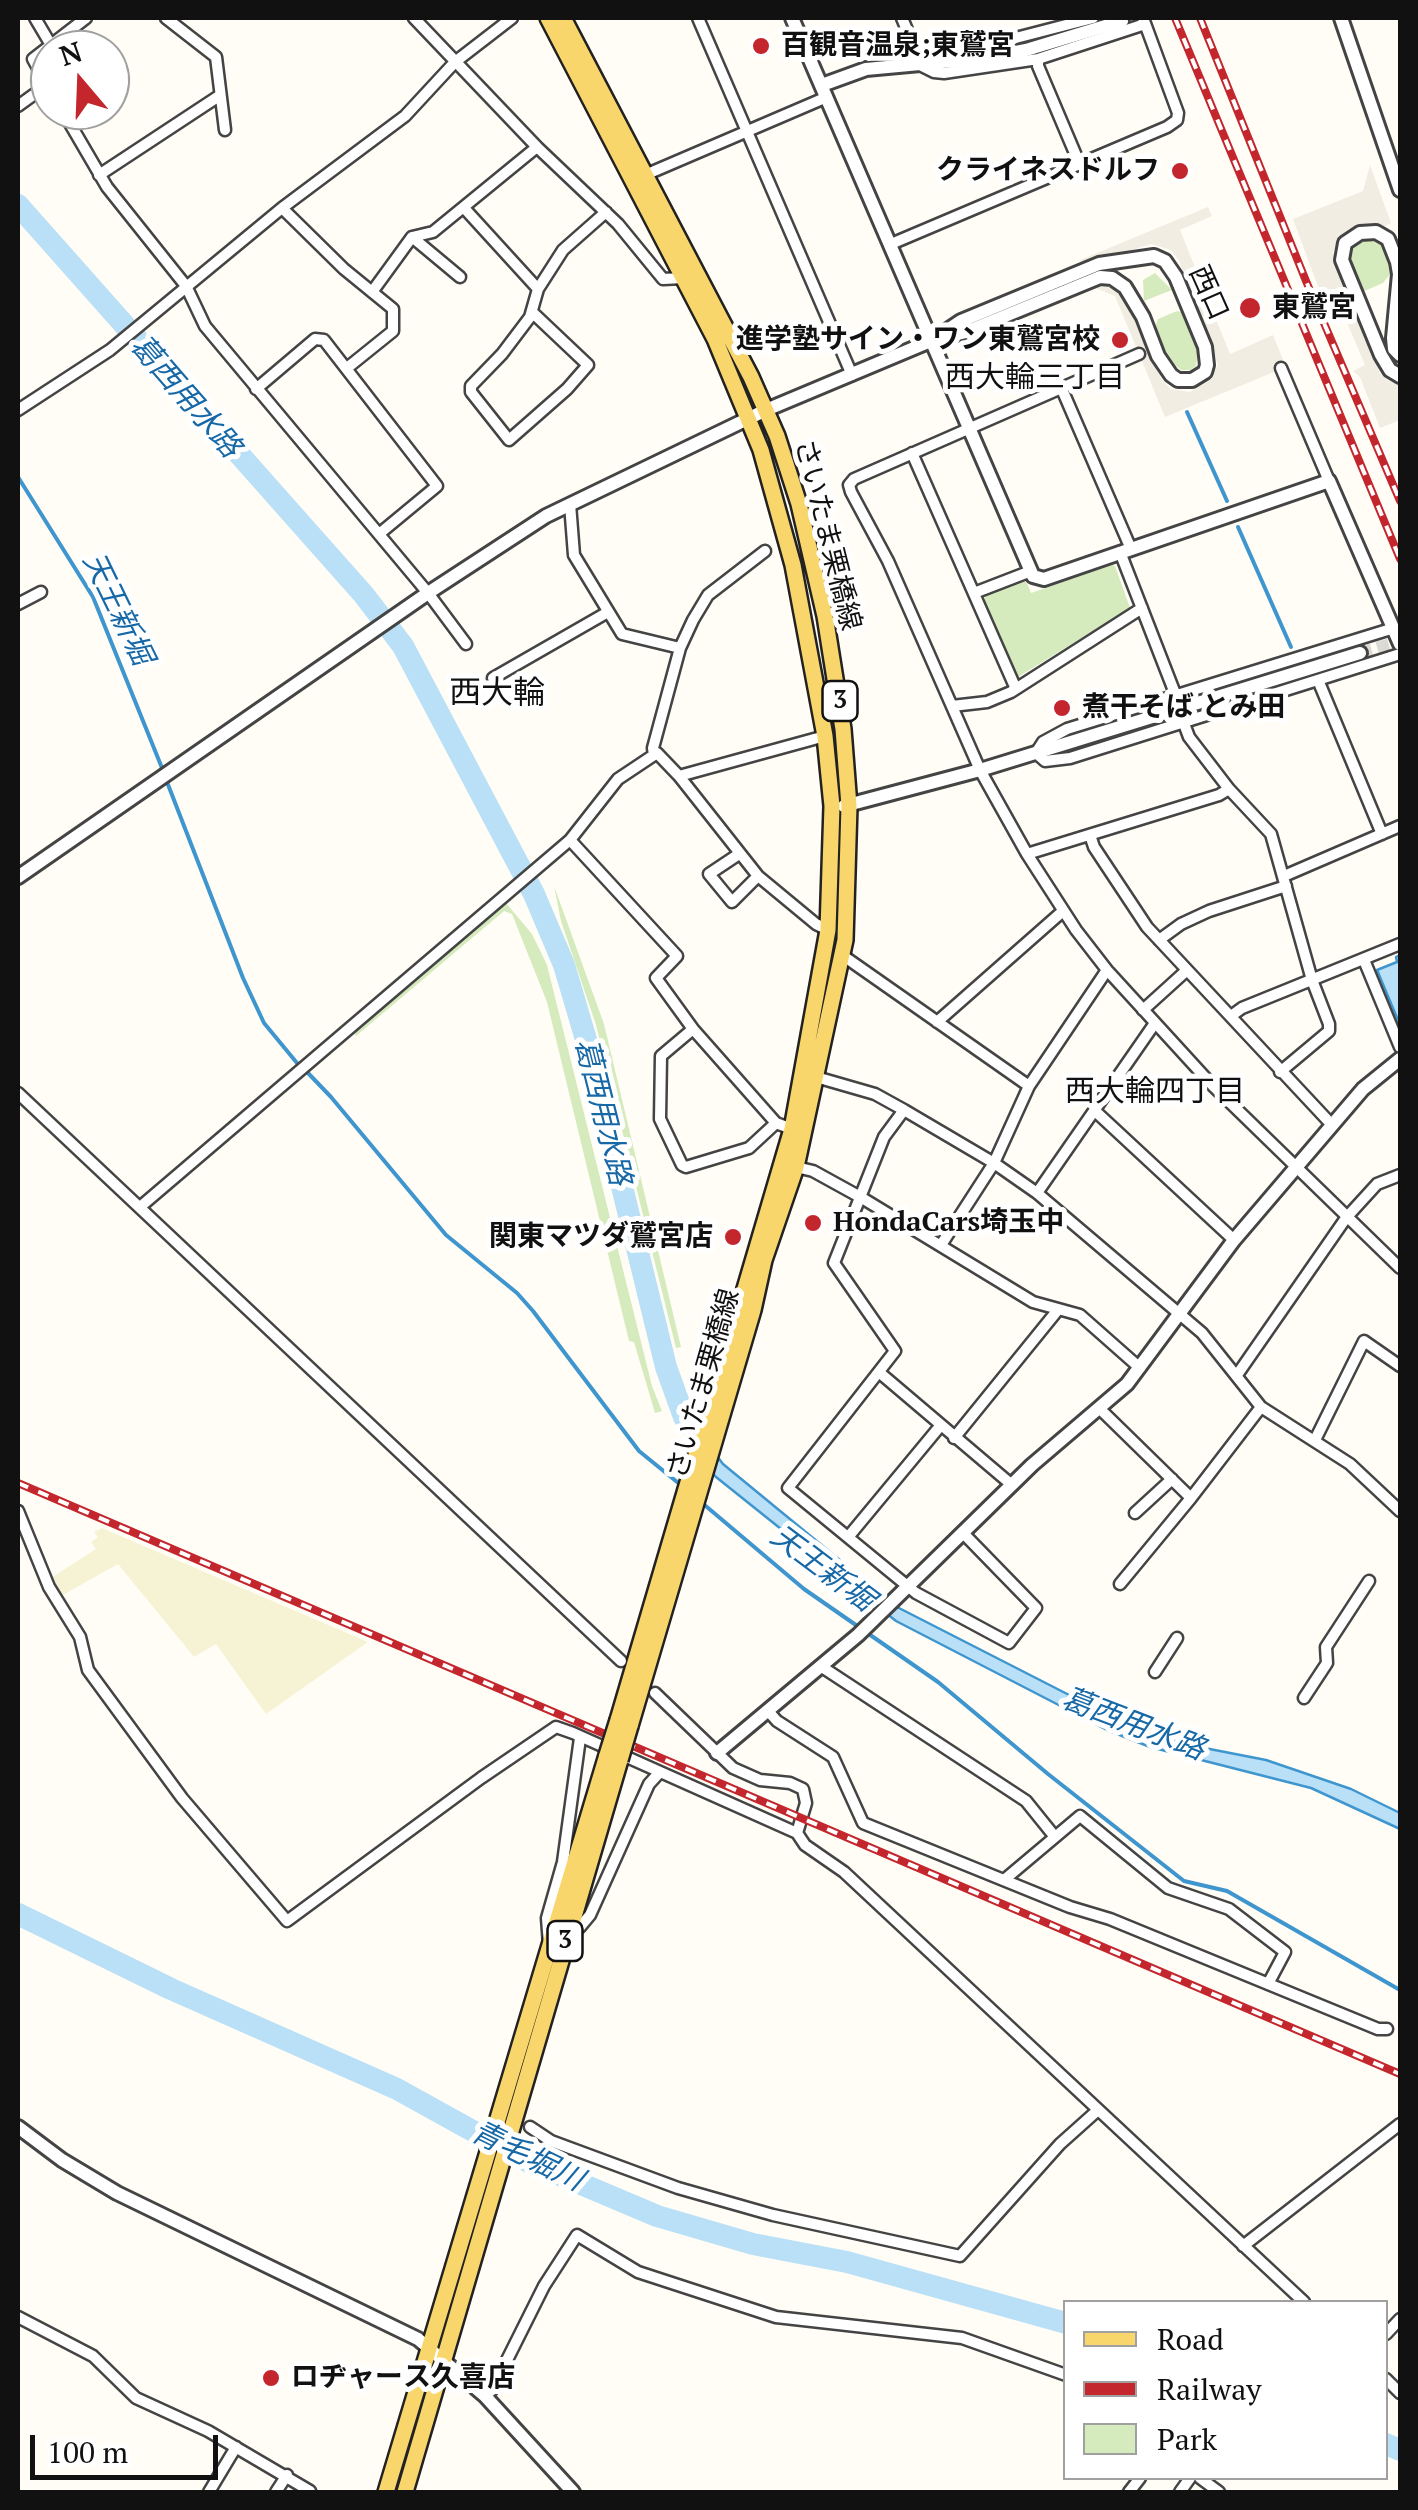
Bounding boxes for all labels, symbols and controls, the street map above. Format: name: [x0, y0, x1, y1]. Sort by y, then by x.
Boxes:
place label: 百観音温泉;東鷲宮: [781, 29, 1015, 63]
north arrow: [30, 30, 130, 130]
text: N: [55, 32, 87, 74]
marker: 百観音温泉;東鷲宮: [750, 35, 772, 57]
place label: クライネスドルフ: [936, 154, 1160, 188]
marker: クライネスドルフ: [1169, 160, 1191, 182]
street label: 西口: [1181, 261, 1235, 325]
place label: 東鷲宮: [1272, 291, 1356, 325]
marker: 東鷲宮: [1237, 295, 1263, 321]
place label: 進学塾サイン・ワン東鷲宮校: [736, 323, 1100, 357]
water label: 葛西用水路: [122, 329, 248, 465]
marker: 進学塾サイン・ワン東鷲宮校: [1109, 329, 1131, 351]
district label: 西大輪三丁目: [945, 360, 1125, 396]
street label: さいたま栗橋線: [787, 436, 867, 634]
water label: 天王新堀: [75, 547, 159, 671]
district label: 西大輪: [449, 675, 545, 713]
road number: 3: [822, 681, 858, 721]
place label: 煮干そば とみ田: [1082, 691, 1286, 725]
marker: 煮干そば とみ田: [1051, 697, 1073, 719]
water label: 葛西用水路: [566, 1035, 638, 1189]
district label: 西大輪四丁目: [1065, 1074, 1245, 1110]
place label: HondaCars埼玉中: [833, 1206, 1064, 1240]
marker: HondaCars埼玉中: [802, 1212, 824, 1234]
place label: 関東マツダ鷲宮店: [489, 1220, 713, 1254]
marker: 関東マツダ鷲宮店: [722, 1226, 744, 1248]
street label: さいたま栗橋線: [661, 1285, 747, 1483]
water label: 天王新堀: [763, 1519, 881, 1619]
water label: 葛西用水路: [1057, 1681, 1209, 1769]
road number: 3: [548, 1921, 582, 1961]
water label: 青毛堀川: [465, 2115, 589, 2199]
legend: [1063, 2300, 1388, 2480]
text: Road: [1157, 2319, 1224, 2359]
place label: ロヂャース久喜店: [291, 2361, 515, 2395]
marker: ロヂャース久喜店: [260, 2367, 282, 2389]
text: Railway: [1157, 2369, 1261, 2409]
scale bar: [35, 2415, 222, 2477]
text: Park: [1157, 2419, 1217, 2459]
text: 100 m: [47, 2432, 128, 2472]

